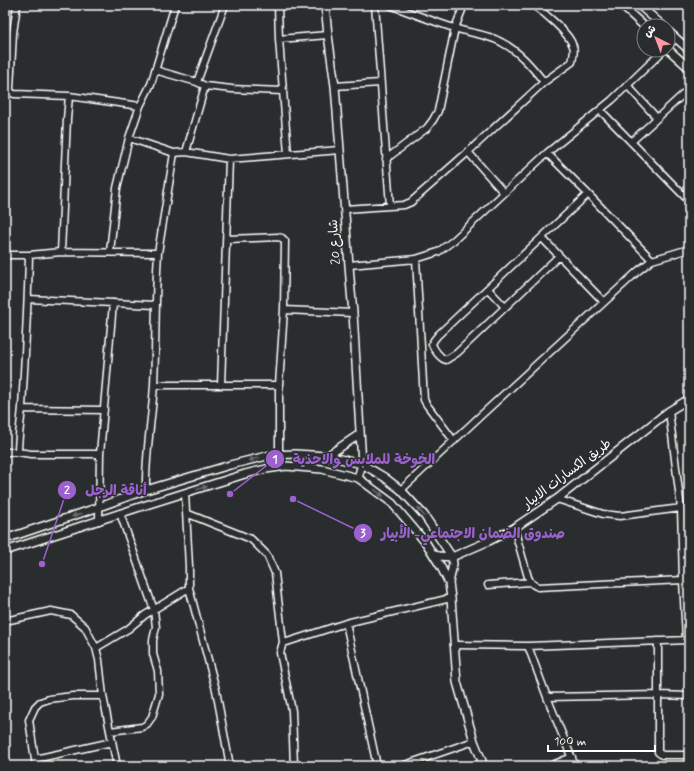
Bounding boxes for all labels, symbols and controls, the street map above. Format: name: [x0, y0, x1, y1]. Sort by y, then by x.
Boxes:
north arrow: [636, 18, 676, 58]
text: ش: [641, 22, 659, 41]
street label: شارع 20: [325, 219, 345, 265]
street label: طريق الكسارات الابيار: [518, 435, 615, 514]
callout: الخوخة للملابس والاحذية: [265, 446, 443, 472]
text: الخوخة للملابس والاحذية: [293, 451, 436, 469]
text: 1: [272, 452, 278, 468]
one-way arrow: [248, 457, 260, 463]
callout: أناقة الرجل: [57, 477, 154, 503]
text: أناقة الرجل: [85, 481, 147, 500]
text: 2: [64, 483, 70, 499]
one-way arrow: [196, 484, 208, 490]
one-way arrow: [373, 489, 384, 497]
one-way arrow: [417, 506, 426, 517]
one-way arrow: [70, 512, 82, 518]
callout: صندوق الضمان الاجتماعي- الأبيار: [353, 520, 573, 546]
text: صندوق الضمان الاجتماعي- الأبيار: [379, 523, 565, 546]
text: 3: [360, 526, 366, 542]
scale bar: [548, 727, 655, 753]
text: 100 m: [554, 734, 586, 750]

